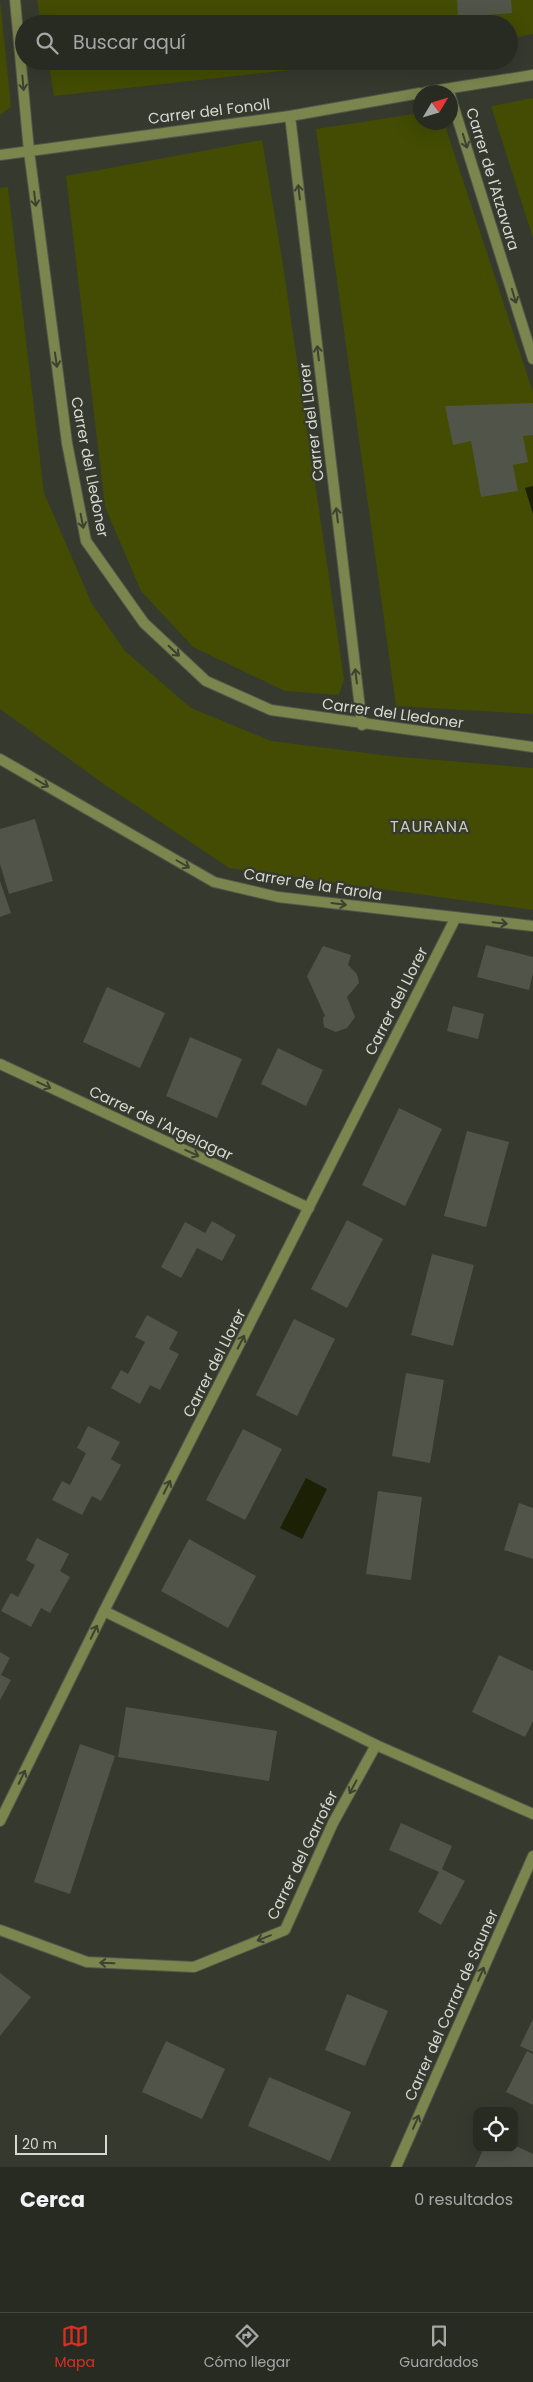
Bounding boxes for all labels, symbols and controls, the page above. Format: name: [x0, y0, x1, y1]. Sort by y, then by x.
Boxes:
search box: [15, 15, 518, 70]
icon: search: [33, 29, 61, 57]
text: Buscar aquí: [73, 29, 186, 56]
one-way arrow: [18, 75, 28, 91]
north arrow: [413, 85, 458, 130]
street label: Carrer del Fonoll: [147, 93, 271, 129]
street label: Carrer de l'Atzavara: [461, 105, 525, 253]
one-way arrow: [461, 133, 470, 149]
one-way arrow: [293, 184, 303, 200]
one-way arrow: [30, 191, 40, 207]
one-way arrow: [509, 288, 519, 304]
one-way arrow: [313, 346, 323, 362]
one-way arrow: [52, 352, 62, 368]
street label: Carrer del Llorer: [293, 361, 329, 482]
street label: Carrer del Lledoner: [66, 395, 114, 539]
one-way arrow: [332, 507, 342, 523]
one-way arrow: [77, 512, 87, 528]
one-way arrow: [168, 645, 180, 657]
one-way arrow: [351, 669, 361, 685]
street label: Carrer del Lledoner: [321, 693, 465, 733]
one-way arrow: [35, 779, 49, 789]
district label: TAURANA: [390, 815, 470, 838]
one-way arrow: [176, 860, 190, 870]
street label: Carrer de la Farola: [242, 863, 384, 905]
one-way arrow: [330, 899, 346, 909]
one-way arrow: [492, 918, 508, 928]
street label: Carrer del Llorer: [360, 943, 433, 1059]
street label: Carrer de l'Argelagar: [86, 1080, 237, 1166]
one-way arrow: [36, 1081, 51, 1090]
one-way arrow: [184, 1149, 199, 1159]
street label: Carrer del Llorer: [178, 1305, 251, 1421]
one-way arrow: [237, 1335, 246, 1350]
one-way arrow: [162, 1479, 172, 1494]
one-way arrow: [89, 1624, 99, 1639]
one-way arrow: [17, 1770, 27, 1785]
one-way arrow: [347, 1780, 357, 1794]
street label: Carrer del Garrofer: [262, 1787, 343, 1923]
street label: Carrer del Corrar de Sauner: [399, 1906, 503, 2104]
one-way arrow: [257, 1935, 272, 1944]
one-way arrow: [100, 1959, 116, 1968]
one-way arrow: [477, 1967, 487, 1982]
map controls: [473, 2107, 518, 2152]
button: locate: [473, 2107, 518, 2152]
one-way arrow: [411, 2115, 421, 2130]
scale bar: [15, 2132, 108, 2155]
text: 20 m: [22, 2134, 57, 2154]
text: Cerca: [20, 2185, 85, 2214]
text: 0 resultados: [414, 2188, 513, 2211]
tab: Mapa: [54, 2322, 95, 2373]
tab: Cómo llegar: [204, 2322, 290, 2373]
tab: Guardados: [399, 2322, 479, 2373]

